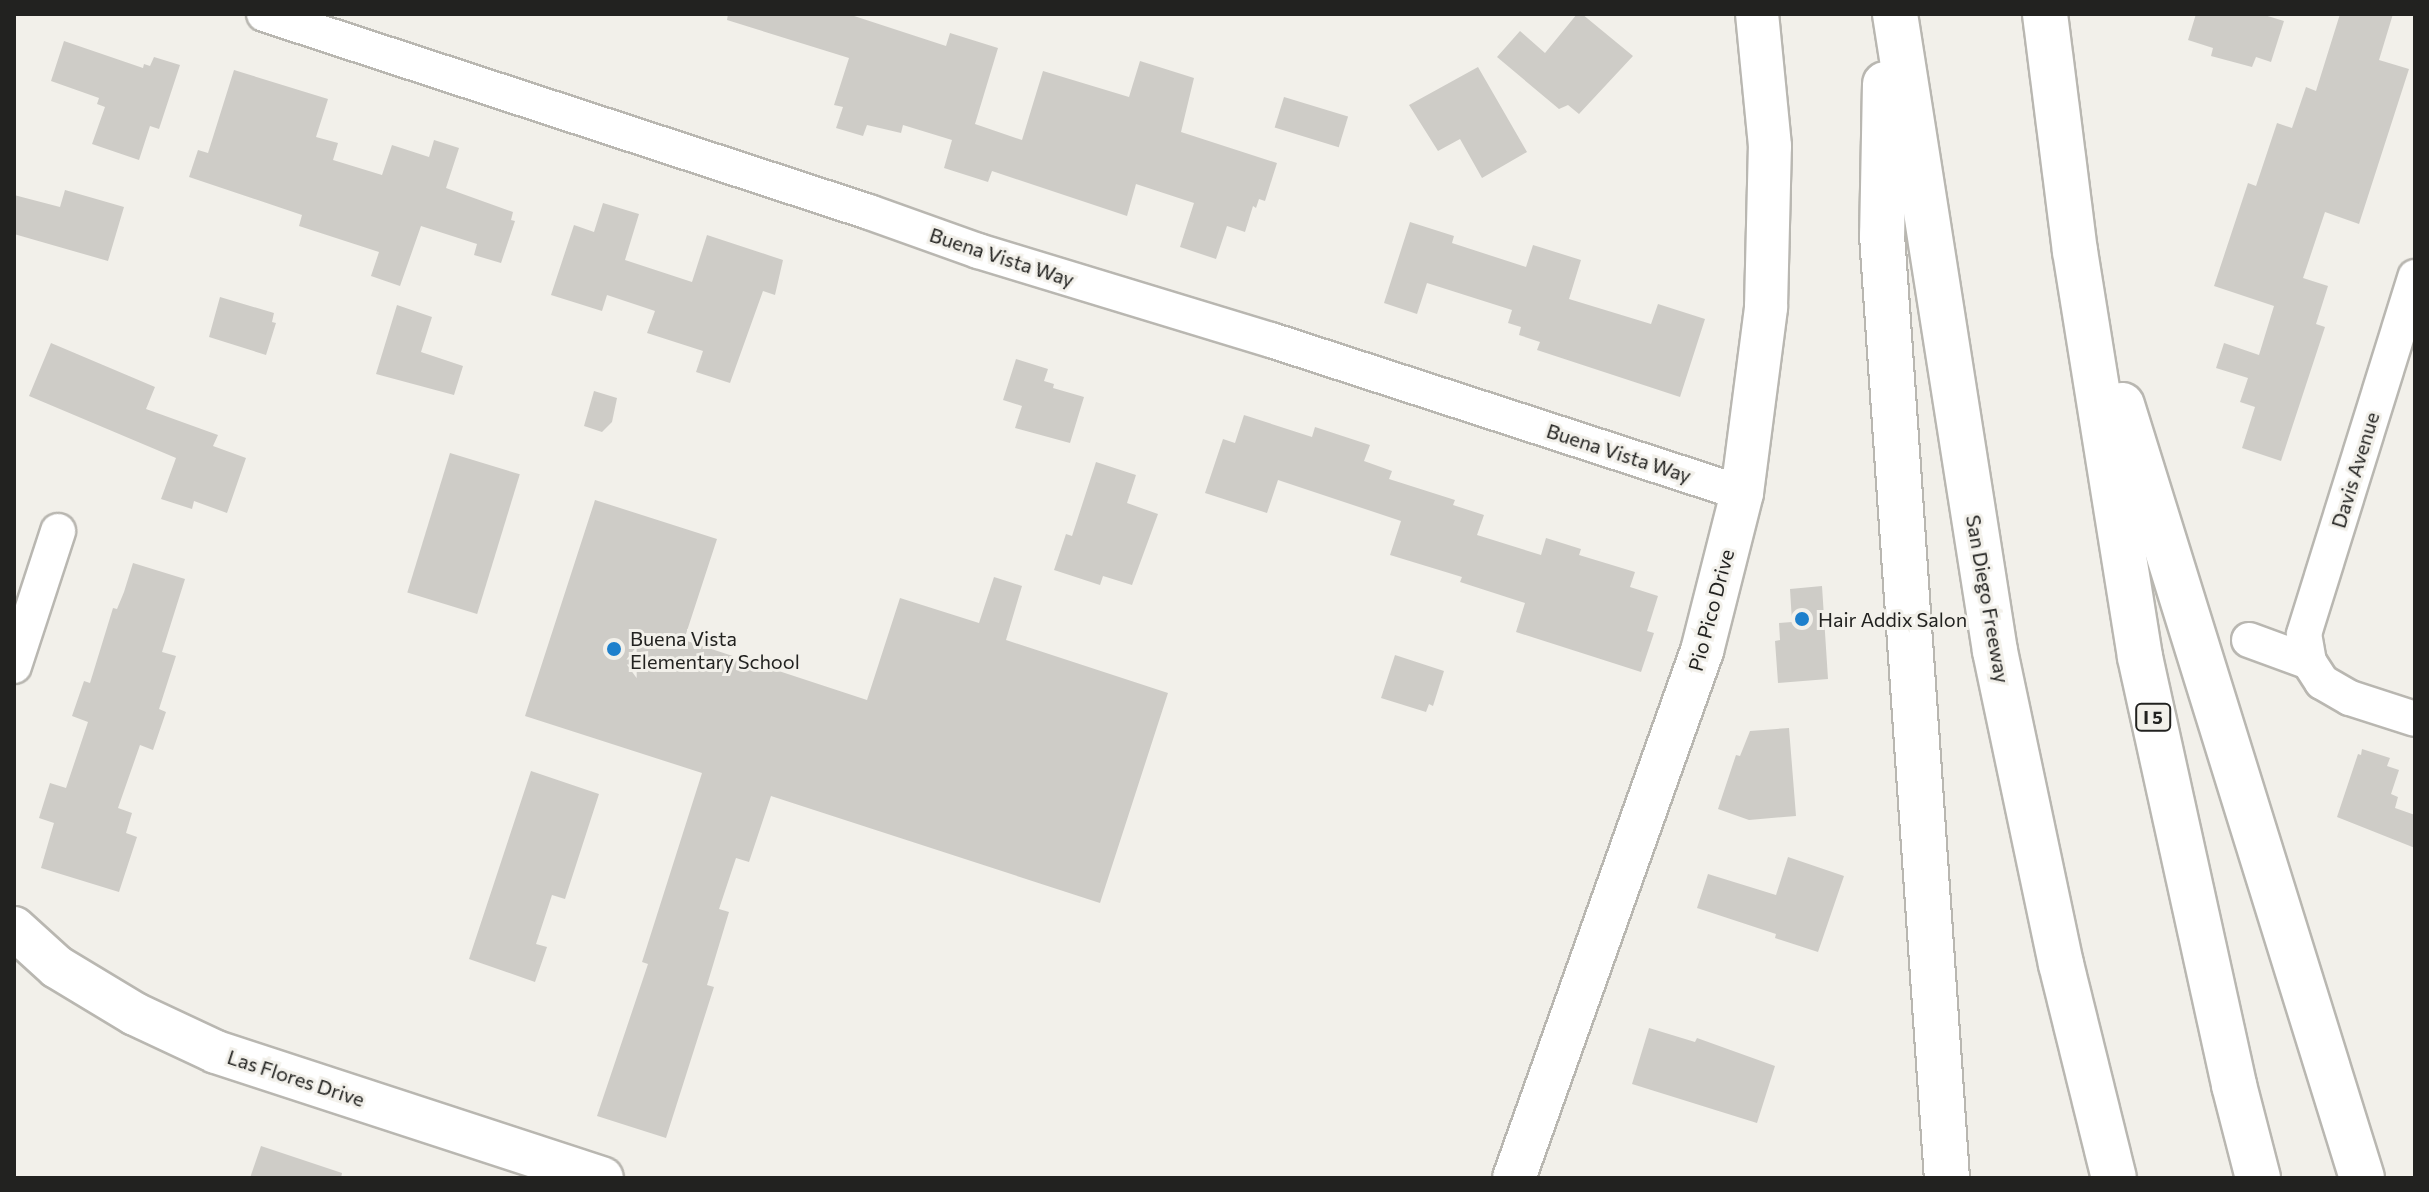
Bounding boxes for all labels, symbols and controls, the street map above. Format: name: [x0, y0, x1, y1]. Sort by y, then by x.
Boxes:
street label: Buena Vista Way: [927, 222, 1077, 292]
street label: Davis Avenue: [2326, 409, 2384, 531]
street label: Buena Vista Way: [1544, 418, 1694, 488]
street label: San Diego Freeway: [1961, 513, 2015, 685]
street label: Pio Pico Drive: [1683, 546, 1739, 674]
place label: Hair Addix Salon: [1818, 607, 1967, 631]
marker: Hair Addix Salon: [1793, 610, 1811, 628]
place label: Buena Vista Elementary School: [630, 626, 800, 673]
marker: Buena Vista Elementary School: [605, 640, 623, 658]
road number: I 5: [2135, 703, 2171, 731]
street label: Las Flores Drive: [224, 1045, 368, 1111]

